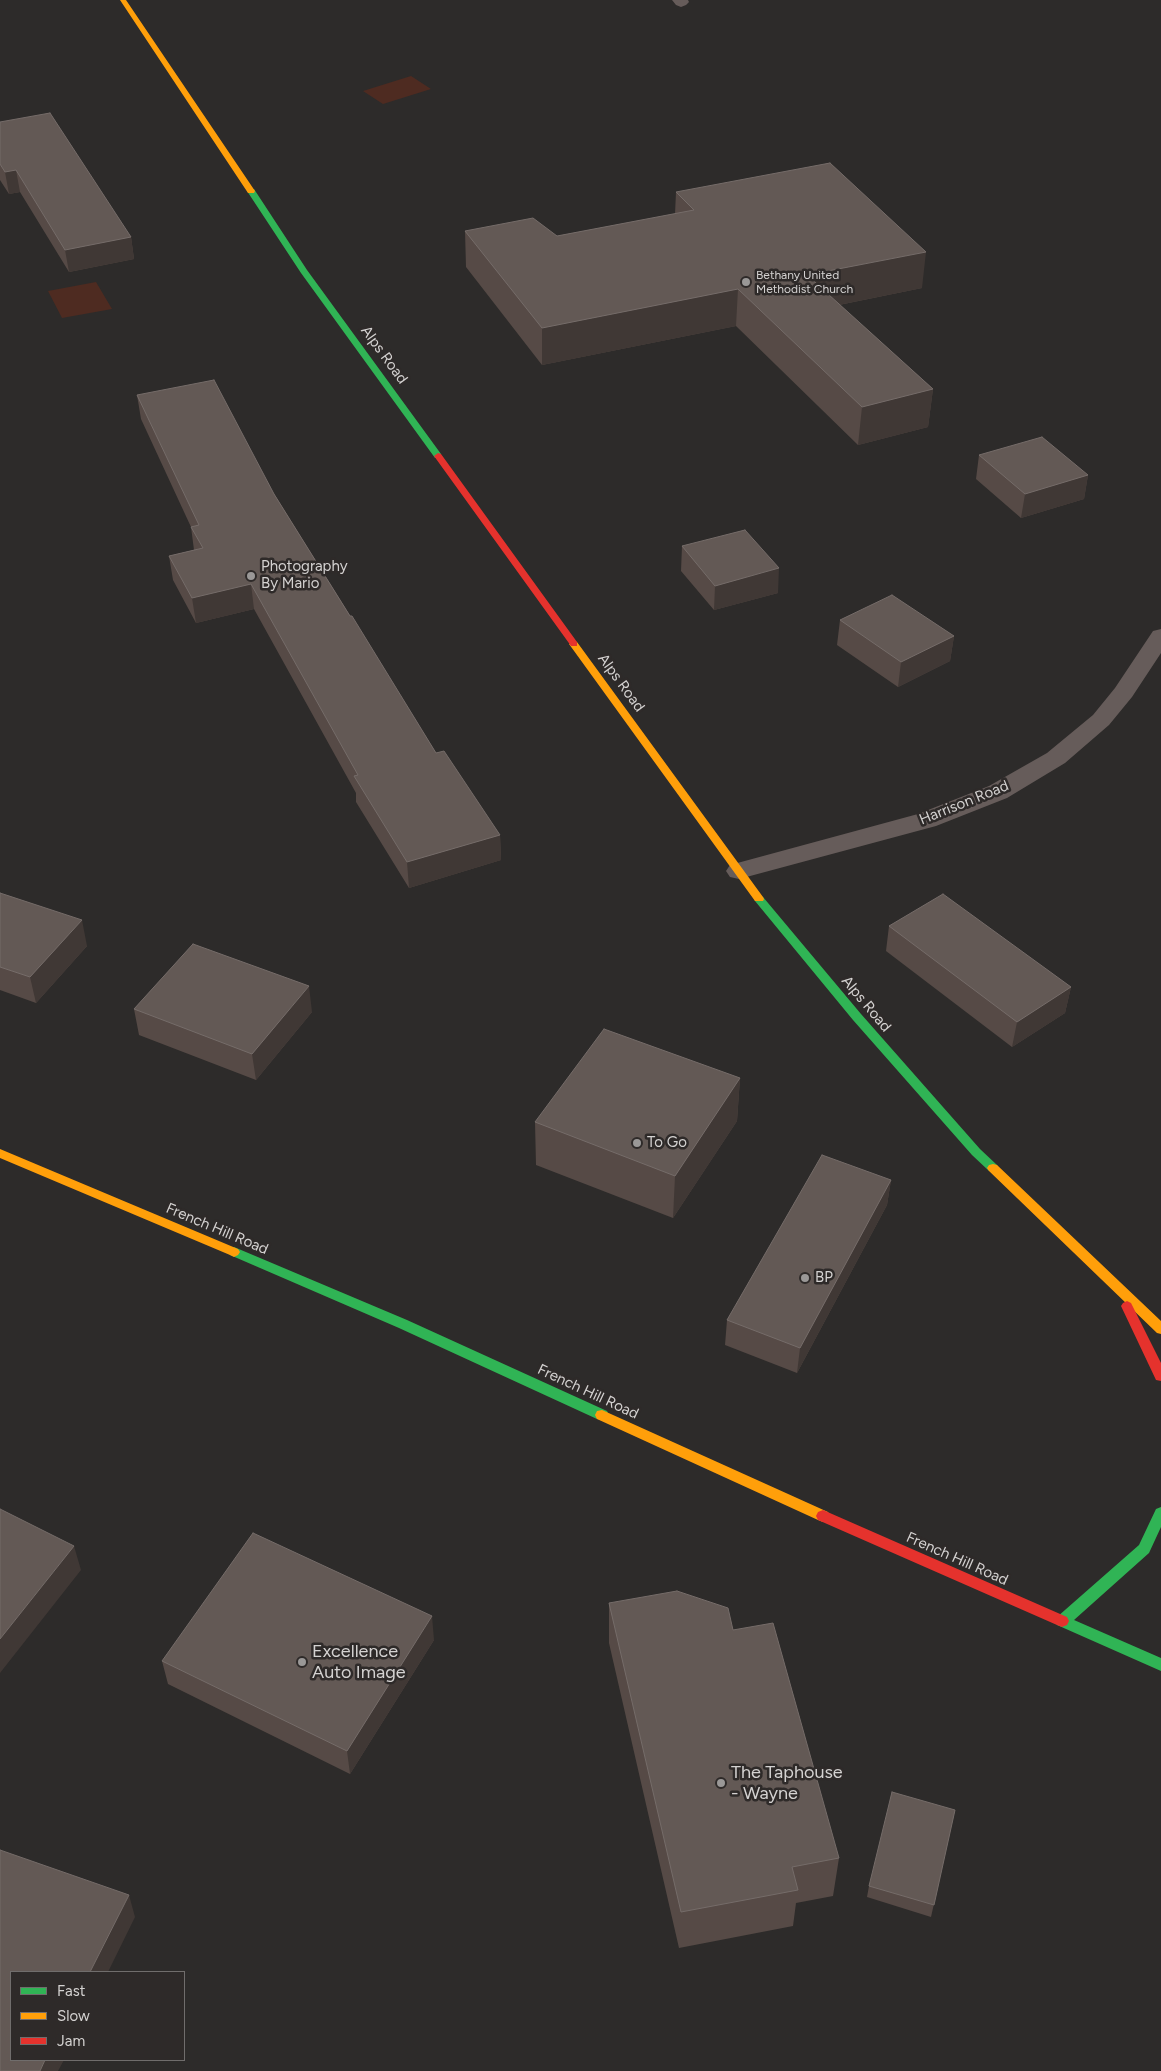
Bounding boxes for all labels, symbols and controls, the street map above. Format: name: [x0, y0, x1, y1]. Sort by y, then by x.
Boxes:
place label: Bethany United Methodist Church: [756, 268, 853, 296]
marker: Bethany United Methodist Church: [740, 276, 752, 288]
street label: Alps Road: [357, 322, 411, 388]
place label: Photography By Mario: [261, 558, 348, 593]
marker: Photography By Mario: [245, 570, 257, 582]
street label: Alps Road: [594, 650, 648, 716]
street label: Harrison Road: [917, 777, 1011, 829]
street label: Alps Road: [837, 972, 895, 1036]
place label: To Go: [647, 1134, 687, 1152]
marker: To Go: [631, 1137, 643, 1149]
street label: French Hill Road: [163, 1199, 271, 1259]
place label: BP: [815, 1269, 833, 1287]
marker: BP: [799, 1272, 811, 1284]
street label: French Hill Road: [535, 1361, 641, 1423]
street label: French Hill Road: [903, 1529, 1011, 1589]
place label: Excellence Auto Image: [312, 1641, 406, 1684]
marker: Excellence Auto Image: [296, 1656, 308, 1668]
place label: The Taphouse - Wayne: [731, 1762, 843, 1805]
marker: The Taphouse - Wayne: [715, 1777, 727, 1789]
legend: [10, 1971, 185, 2061]
text: Fast: [57, 1982, 85, 2000]
text: Slow: [57, 2007, 90, 2025]
text: Jam: [57, 2032, 85, 2050]

